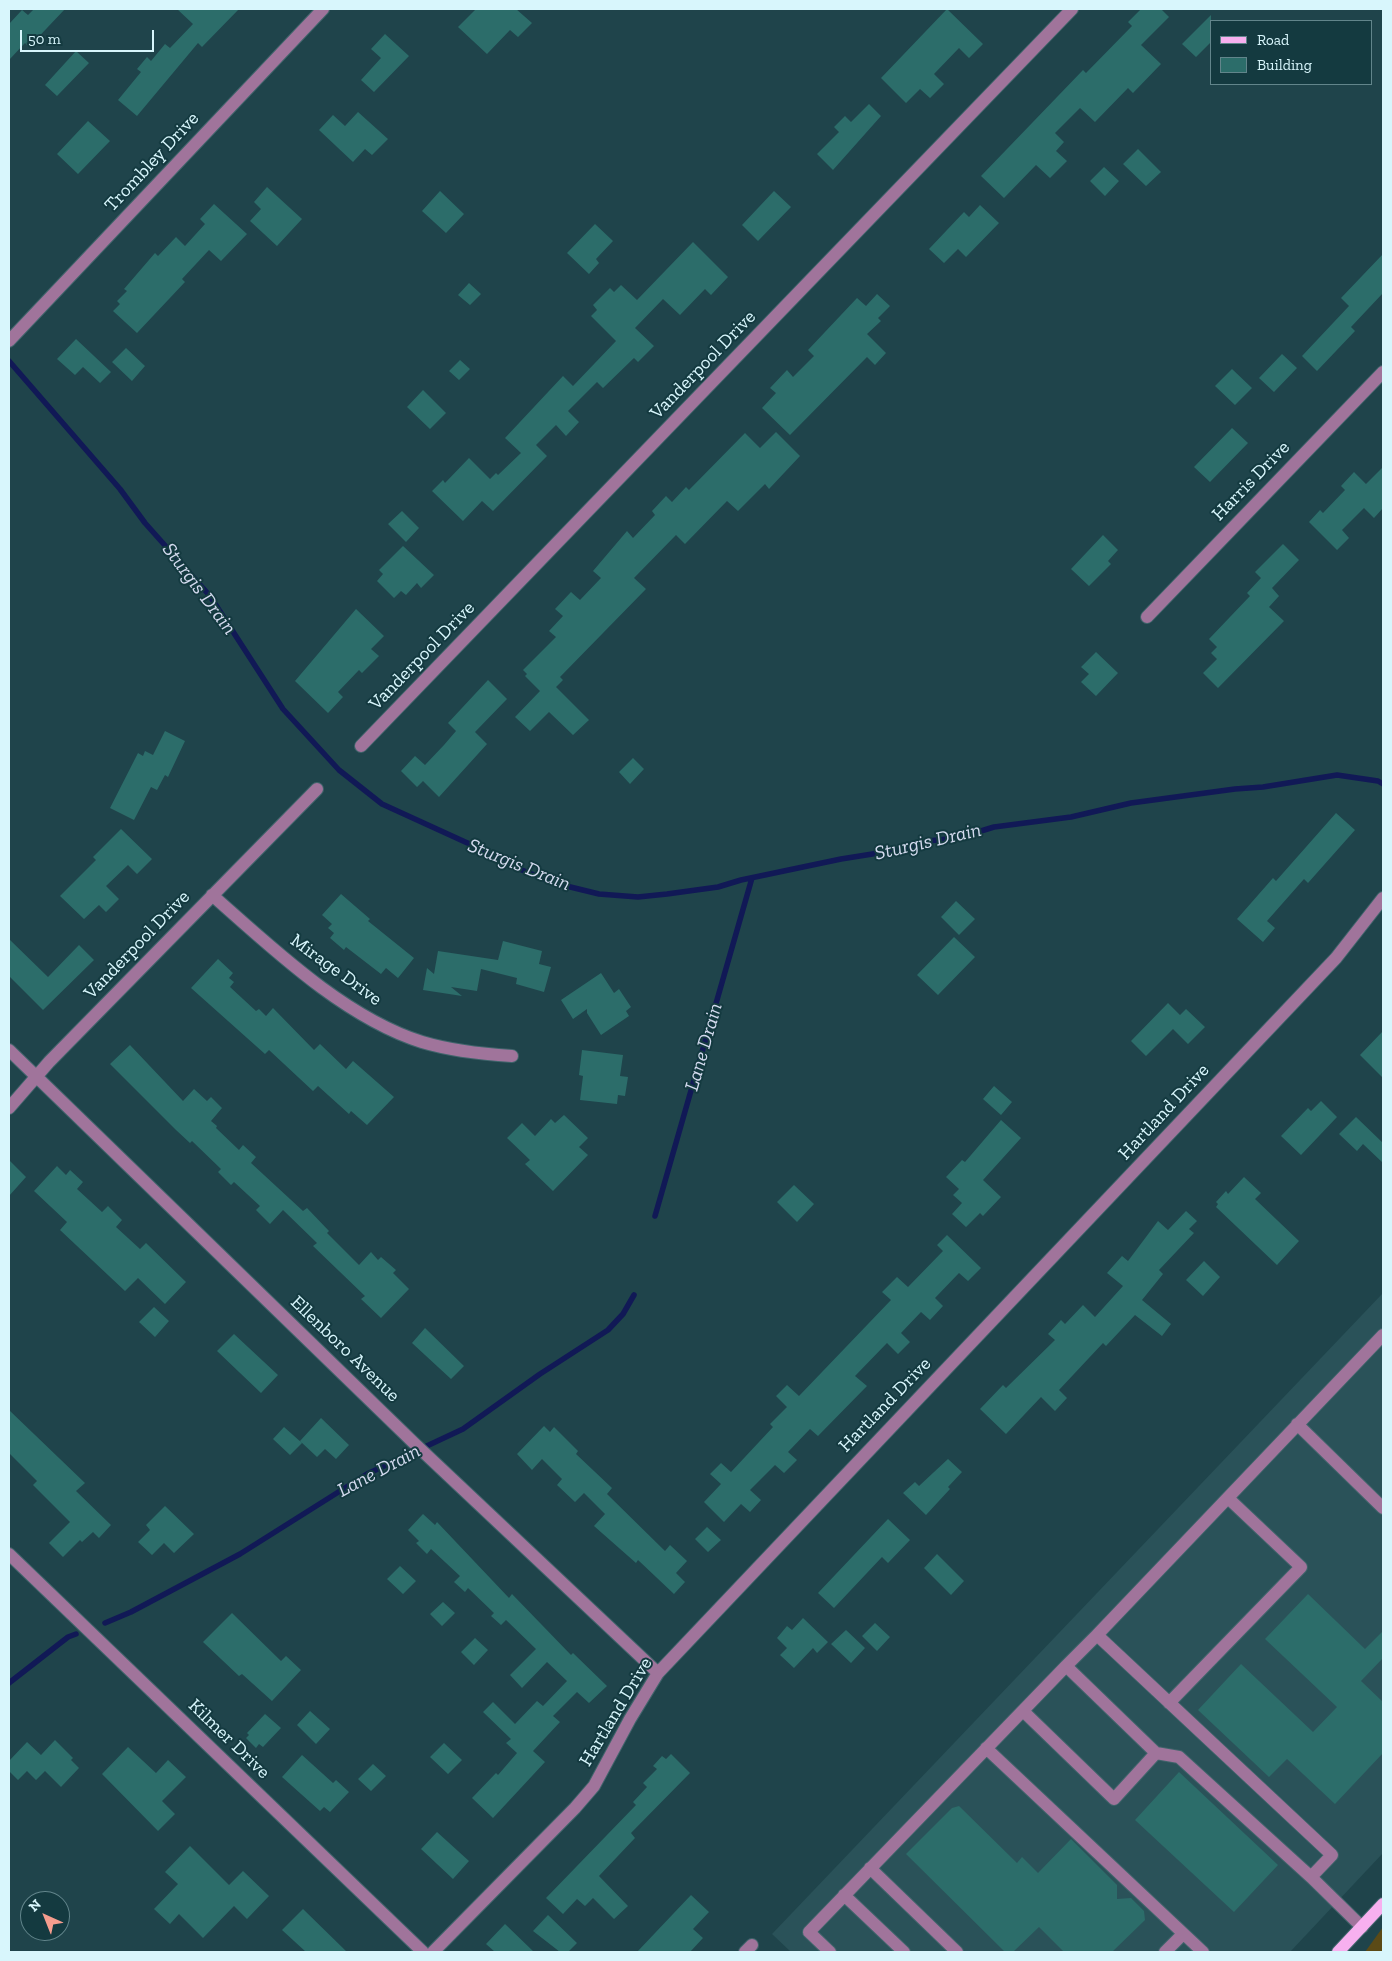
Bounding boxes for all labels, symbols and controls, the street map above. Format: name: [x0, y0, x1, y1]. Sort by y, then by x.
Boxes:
scale bar: [22, 20, 156, 52]
legend: [1210, 20, 1372, 85]
text: 50 m: [28, 30, 61, 48]
text: Road: [1257, 31, 1289, 49]
text: Building: [1257, 56, 1312, 74]
street label: Trombley Drive: [100, 107, 204, 217]
street label: Vanderpool Drive: [645, 306, 761, 424]
street label: Harris Drive: [1207, 436, 1295, 526]
water label: Sturgis Drain: [157, 538, 241, 640]
street label: Vanderpool Drive: [364, 597, 480, 715]
water label: Sturgis Drain: [872, 818, 984, 866]
water label: Sturgis Drain: [464, 833, 574, 897]
street label: Vanderpool Drive: [79, 886, 195, 1004]
street label: Mirage Drive: [286, 929, 386, 1011]
water label: Lane Drain: [680, 1000, 728, 1094]
street label: Hartland Drive: [1114, 1059, 1214, 1165]
street label: Ellenboro Avenue: [286, 1291, 404, 1407]
street label: Hartland Drive: [834, 1353, 936, 1457]
water label: Lane Drain: [333, 1439, 425, 1503]
street label: Hartland Drive: [575, 1653, 657, 1771]
street label: Kilmer Drive: [183, 1694, 275, 1784]
north arrow: [20, 1891, 70, 1941]
text: N: [25, 1896, 45, 1915]

